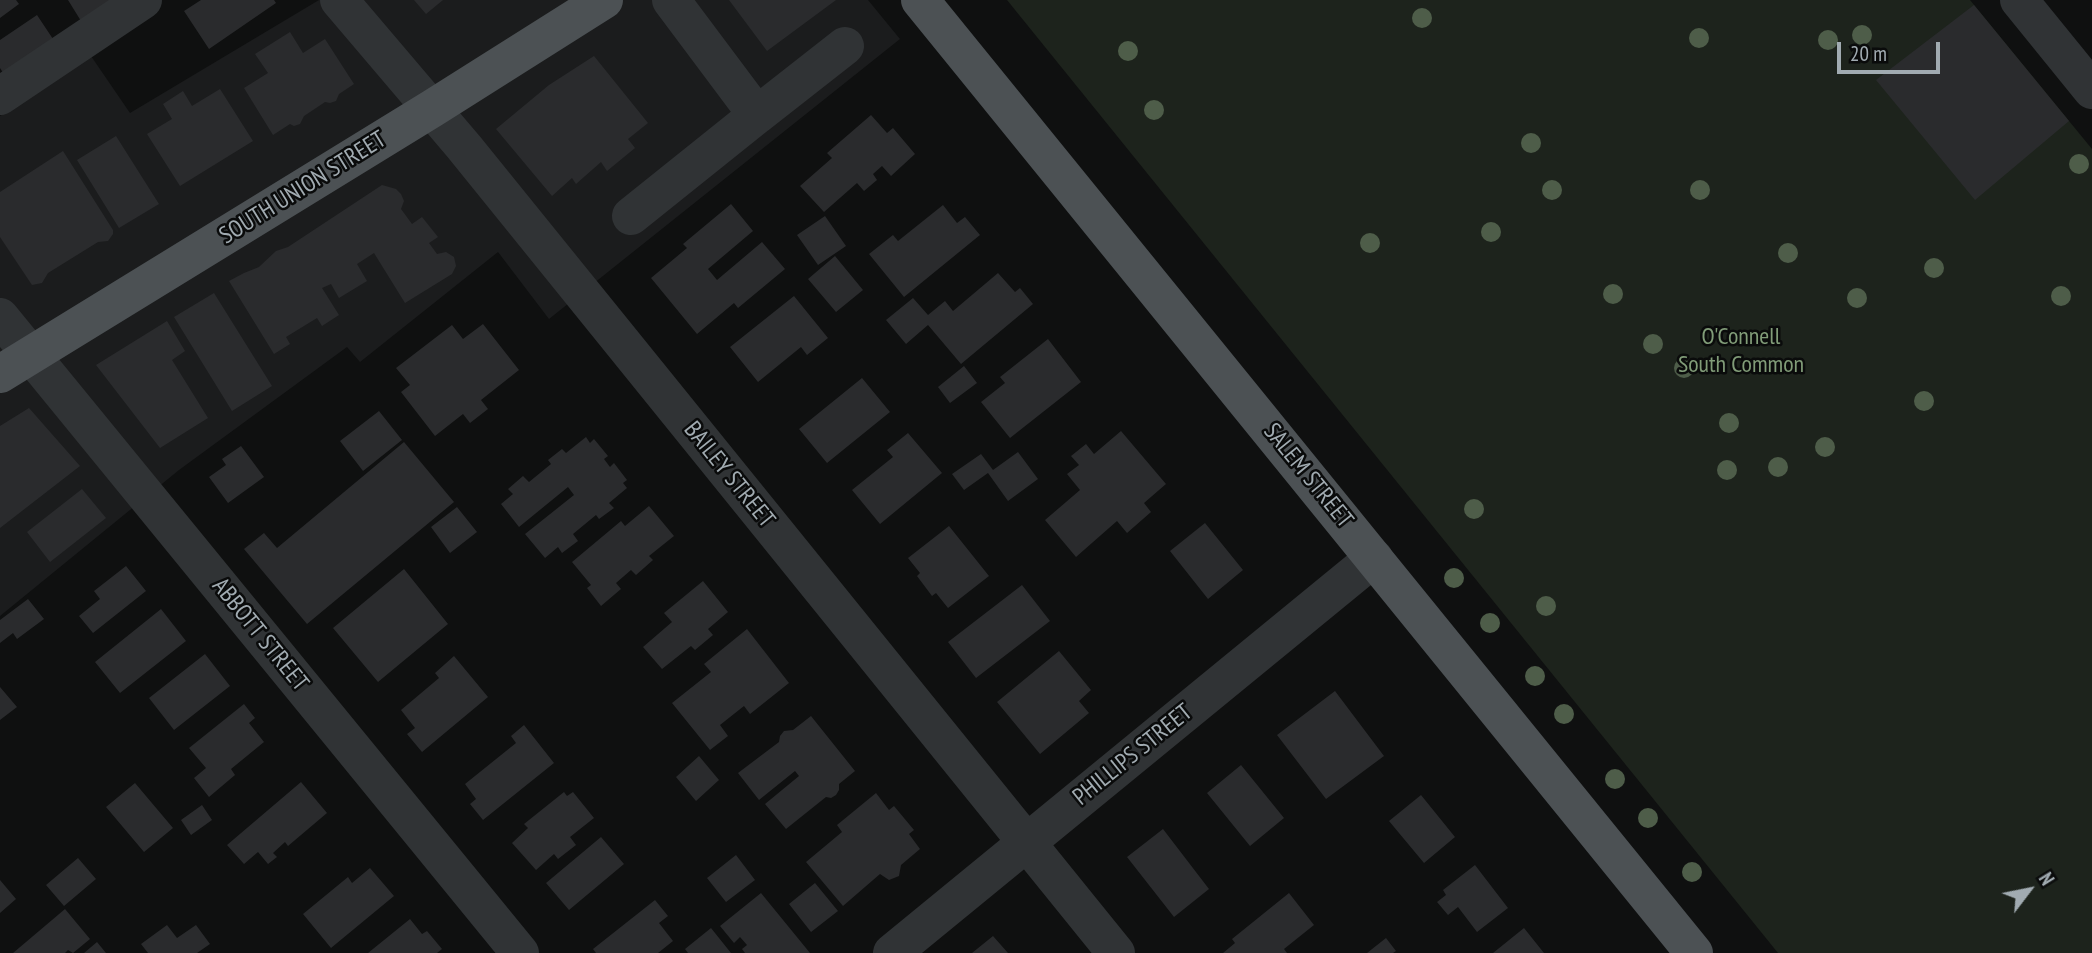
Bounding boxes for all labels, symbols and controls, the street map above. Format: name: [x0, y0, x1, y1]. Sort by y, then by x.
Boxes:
scale bar: [1840, 28, 1943, 72]
text: 20 m: [1850, 40, 1887, 67]
street label: SOUTH UNION STREET: [215, 125, 391, 251]
park label: O'Connell South Common: [1678, 323, 1804, 379]
street label: BAILEY STREET: [677, 416, 781, 534]
street label: SALEM STREET: [1257, 418, 1359, 534]
street label: ABBOTT STREET: [206, 573, 314, 697]
street label: PHILLIPS STREET: [1068, 698, 1198, 812]
north arrow: [1994, 855, 2064, 925]
text: N: [2034, 868, 2060, 890]

